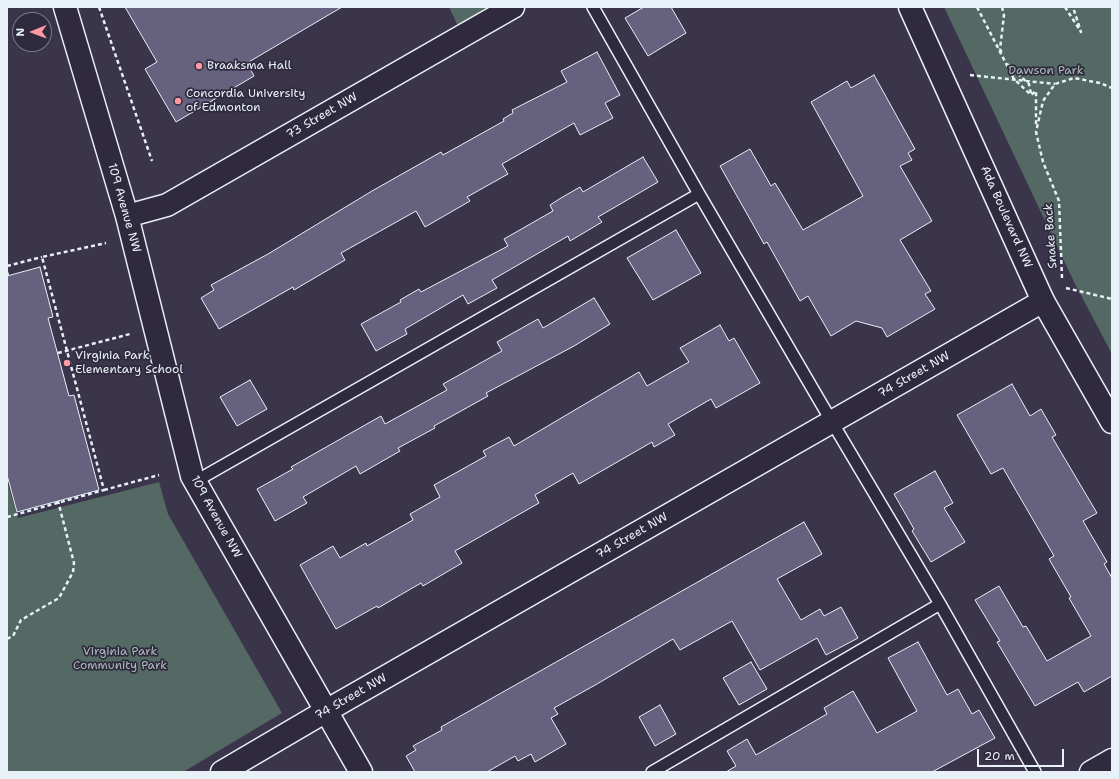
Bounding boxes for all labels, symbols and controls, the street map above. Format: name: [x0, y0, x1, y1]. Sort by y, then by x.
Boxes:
north arrow: [12, 12, 52, 52]
text: N: [13, 28, 28, 37]
place label: Braaksma Hall: [207, 59, 291, 73]
marker: Braaksma Hall: [194, 61, 204, 71]
park label: Dawson Park: [1008, 64, 1084, 78]
place label: Concordia University of Edmonton: [186, 87, 305, 115]
street label: 73 Street NW: [284, 90, 360, 142]
marker: Concordia University of Edmonton: [173, 96, 183, 106]
street label: 109 Avenue NW: [104, 162, 144, 254]
street label: Ada Boulevard NW: [977, 164, 1035, 270]
street label: Snake Back: [1042, 203, 1060, 269]
place label: Virginia Park Elementary School: [75, 349, 183, 377]
street label: 74 Street NW: [876, 349, 952, 401]
marker: Virginia Park Elementary School: [62, 358, 72, 368]
street label: 109 Avenue NW: [187, 473, 245, 561]
street label: 74 Street NW: [594, 510, 670, 562]
park label: Virginia Park Community Park: [73, 645, 167, 673]
street label: 74 Street NW: [313, 671, 389, 723]
scale bar: [979, 741, 1066, 767]
text: 20 m: [984, 748, 1015, 764]

